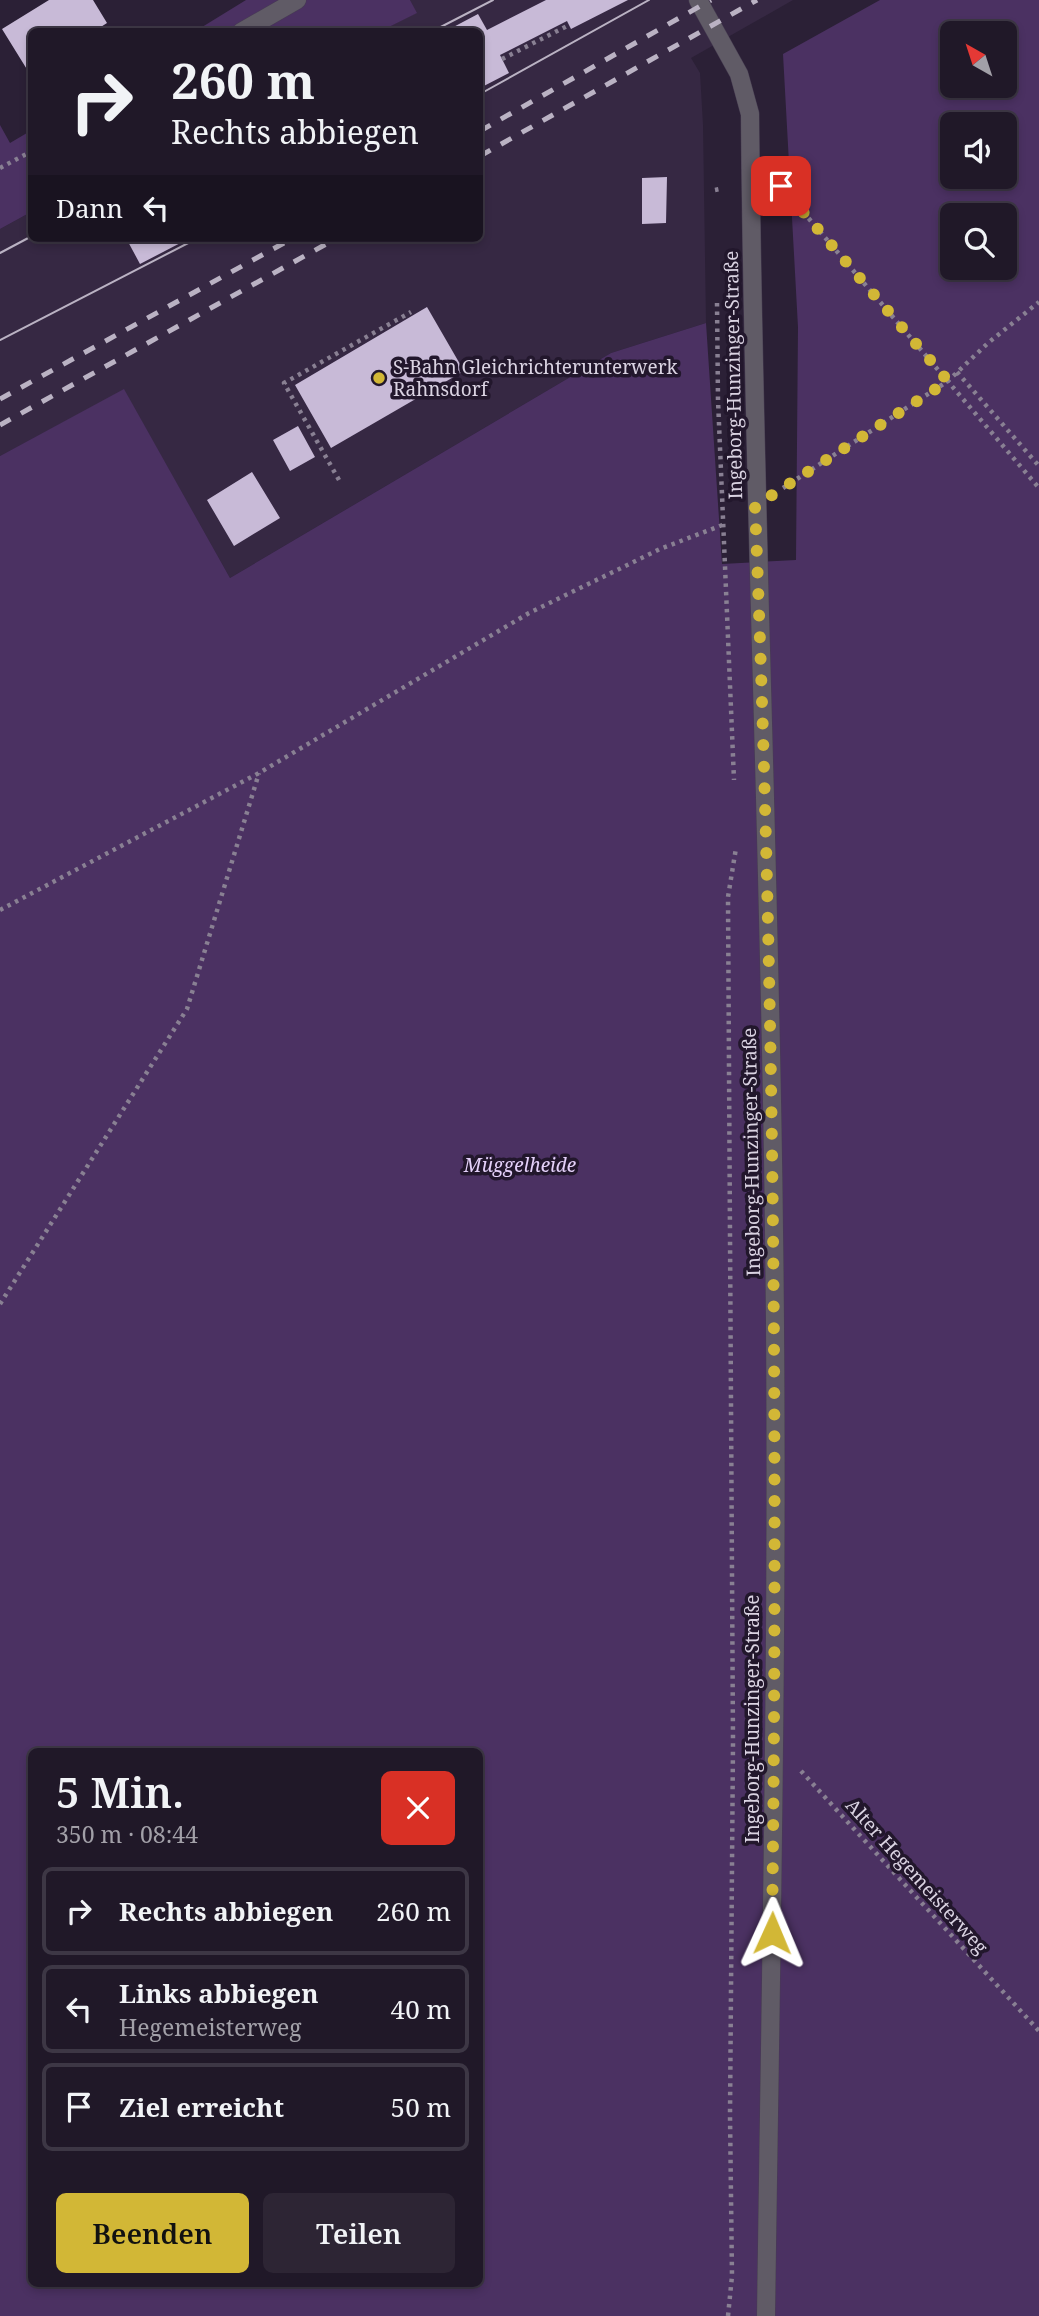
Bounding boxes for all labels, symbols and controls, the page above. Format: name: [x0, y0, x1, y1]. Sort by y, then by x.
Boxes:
north arrow: [940, 21, 1017, 98]
map controls: [940, 21, 1017, 280]
text: 260 m: [171, 47, 315, 113]
icon: right: [56, 56, 147, 147]
text: Rechts abbiegen: [171, 110, 419, 153]
button: sound: [940, 112, 1017, 189]
pin: [751, 156, 811, 216]
icon: arrive: [762, 167, 800, 205]
icon: left: [137, 189, 175, 227]
text: Dann: [56, 190, 123, 226]
button: search: [940, 203, 1017, 280]
street label: Ingeborg-Hunzinger-Straße: [718, 250, 748, 500]
place label: S-Bahn Gleichrichterunterwerk Rahnsdorf: [393, 354, 679, 402]
marker: S-Bahn Gleichrichterunterwerk Rahnsdorf: [371, 370, 387, 386]
street label: Ingeborg-Hunzinger-Straße: [736, 1027, 766, 1277]
park label: Müggelheide: [463, 1152, 576, 1178]
street label: Ingeborg-Hunzinger-Straße: [739, 1595, 765, 1843]
text: 5 Min.: [56, 1763, 184, 1820]
button: close: [381, 1771, 455, 1845]
street label: Alter Hegemeisterweg: [840, 1793, 994, 1959]
text: 350 m · 08:44: [56, 1818, 198, 1850]
icon: right: [60, 1892, 98, 1930]
text: Rechts abbiegen: [119, 1893, 333, 1929]
text: 260 m: [376, 1893, 451, 1929]
position arrow: [735, 1896, 809, 1970]
text: Links abbiegen: [119, 1975, 318, 2011]
icon: left: [60, 1990, 98, 2028]
text: 40 m: [391, 1991, 451, 2027]
text: Hegemeisterweg: [119, 2011, 302, 2043]
icon: arrive: [60, 2088, 98, 2126]
text: Ziel erreicht: [119, 2089, 284, 2125]
text: 50 m: [391, 2089, 451, 2125]
button: Beenden: [56, 2193, 249, 2273]
button: Teilen: [263, 2193, 455, 2273]

